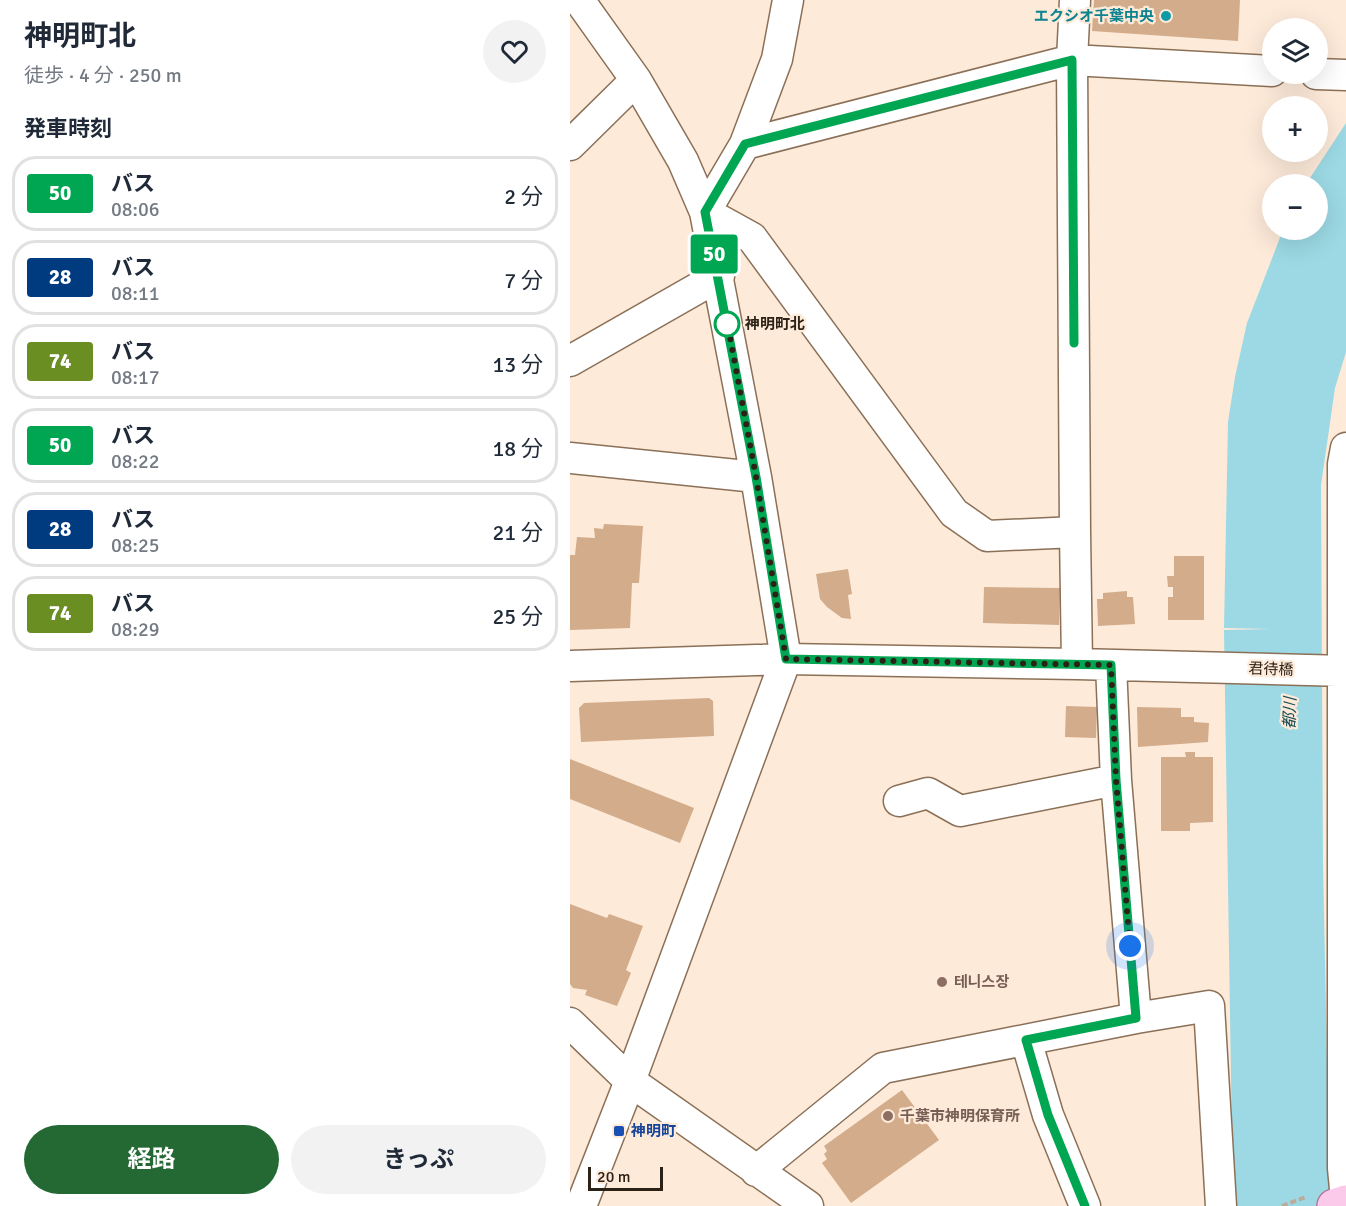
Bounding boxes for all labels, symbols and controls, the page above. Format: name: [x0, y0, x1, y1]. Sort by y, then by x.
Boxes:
place label: エクシオ千葉中央: [1034, 7, 1154, 25]
marker: エクシオ千葉中央: [1159, 9, 1173, 23]
map controls: [1262, 18, 1328, 240]
button: layers: [1262, 18, 1328, 84]
text: 神明町北: [24, 19, 136, 53]
button: heart: [483, 20, 546, 83]
text: 徒歩 · 4 分 · 250 m: [24, 63, 182, 88]
button: +: [1262, 96, 1328, 162]
text: 発車時刻: [24, 115, 112, 142]
text: バス: [111, 170, 155, 197]
button: −: [1262, 174, 1328, 240]
text: 50: [49, 180, 71, 206]
text: 2 分: [504, 183, 543, 210]
text: 08:06: [111, 197, 160, 222]
line badge: 50: [687, 234, 741, 274]
text: 50: [703, 241, 725, 267]
text: バス: [111, 254, 155, 281]
text: 28: [49, 264, 71, 290]
text: 7 分: [504, 267, 543, 294]
text: 08:11: [111, 281, 160, 306]
marker: 神明町北: [714, 311, 740, 337]
place label: 神明町北: [744, 315, 805, 333]
text: バス: [111, 338, 155, 365]
text: 74: [49, 348, 71, 374]
text: 13 分: [492, 351, 543, 378]
text: 08:17: [111, 365, 160, 390]
text: バス: [111, 422, 155, 449]
text: 50: [49, 432, 71, 458]
text: 18 分: [492, 435, 543, 462]
text: 08:22: [111, 449, 160, 474]
text: バス: [111, 506, 155, 533]
text: 28: [49, 516, 71, 542]
text: 21 分: [492, 519, 543, 546]
text: 08:25: [111, 533, 160, 558]
text: バス: [111, 590, 155, 617]
text: 74: [49, 600, 71, 626]
text: 25 分: [492, 603, 543, 630]
text: 08:29: [111, 617, 160, 642]
street label: 君待橋: [1248, 659, 1294, 679]
water label: 都川: [1279, 695, 1301, 729]
your location: [1115, 931, 1145, 961]
place label: 테니스장: [954, 973, 1009, 991]
marker: 테니스장: [935, 975, 949, 989]
place label: 千葉市神明保育所: [900, 1107, 1020, 1125]
marker: 千葉市神明保育所: [881, 1109, 895, 1123]
place label: 神明町: [630, 1122, 676, 1140]
marker: 神明町: [612, 1124, 626, 1138]
button: 経路: [24, 1125, 279, 1194]
button: きっぷ: [291, 1125, 546, 1194]
scale bar: [588, 1164, 663, 1192]
text: 20 m: [597, 1167, 631, 1187]

